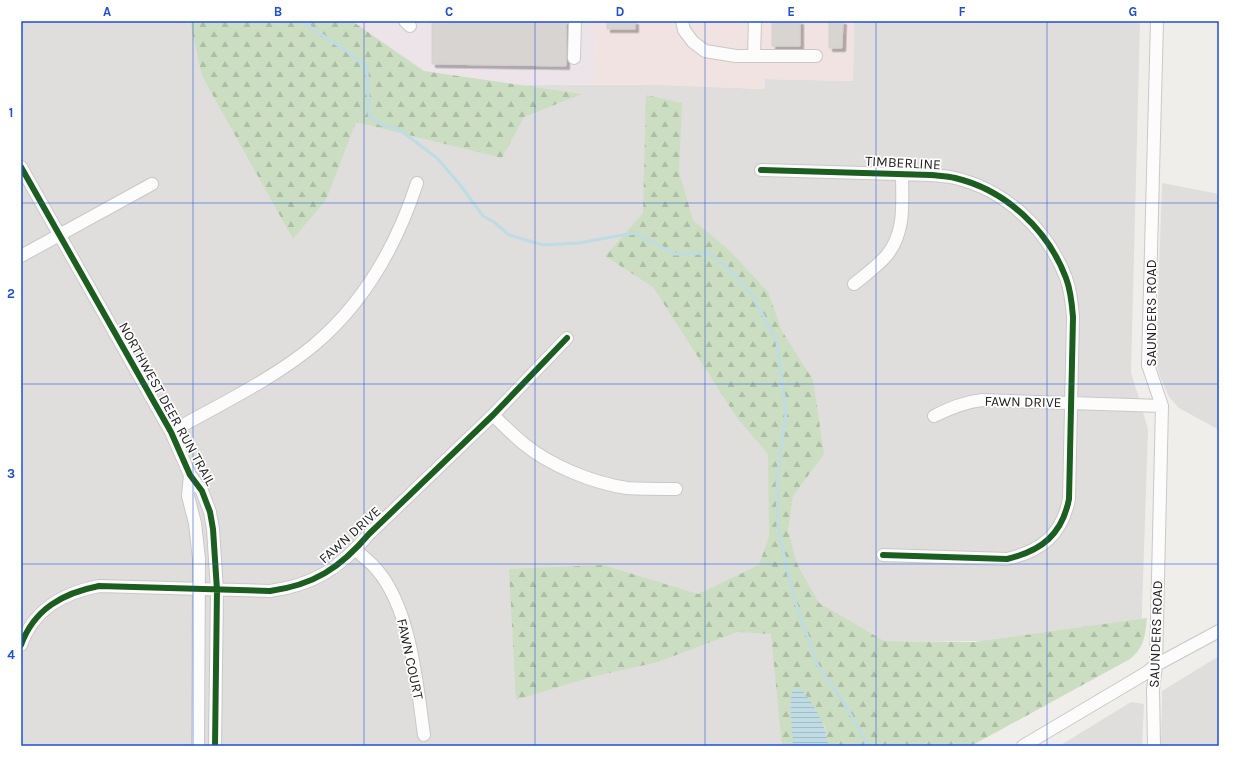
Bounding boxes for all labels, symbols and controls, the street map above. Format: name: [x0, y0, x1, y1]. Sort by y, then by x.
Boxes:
text: A: [103, 4, 111, 19]
text: B: [274, 4, 282, 19]
text: C: [445, 4, 453, 19]
text: D: [616, 4, 625, 19]
text: E: [787, 4, 795, 19]
text: F: [958, 4, 966, 19]
text: G: [1129, 4, 1137, 19]
text: 1: [9, 105, 13, 120]
street label: TIMBERLINE: [865, 153, 941, 173]
street label: SAUNDERS ROAD: [1143, 259, 1160, 367]
text: 2: [7, 286, 15, 301]
street label: NORTHWEST DEER RUN TRAIL: [115, 319, 219, 489]
street label: FAWN DRIVE: [984, 393, 1062, 411]
text: 3: [7, 466, 15, 481]
street label: FAWN DRIVE: [316, 503, 384, 567]
street label: SAUNDERS ROAD: [1146, 580, 1166, 688]
street label: FAWN COURT: [393, 617, 427, 701]
text: 4: [7, 647, 15, 662]

